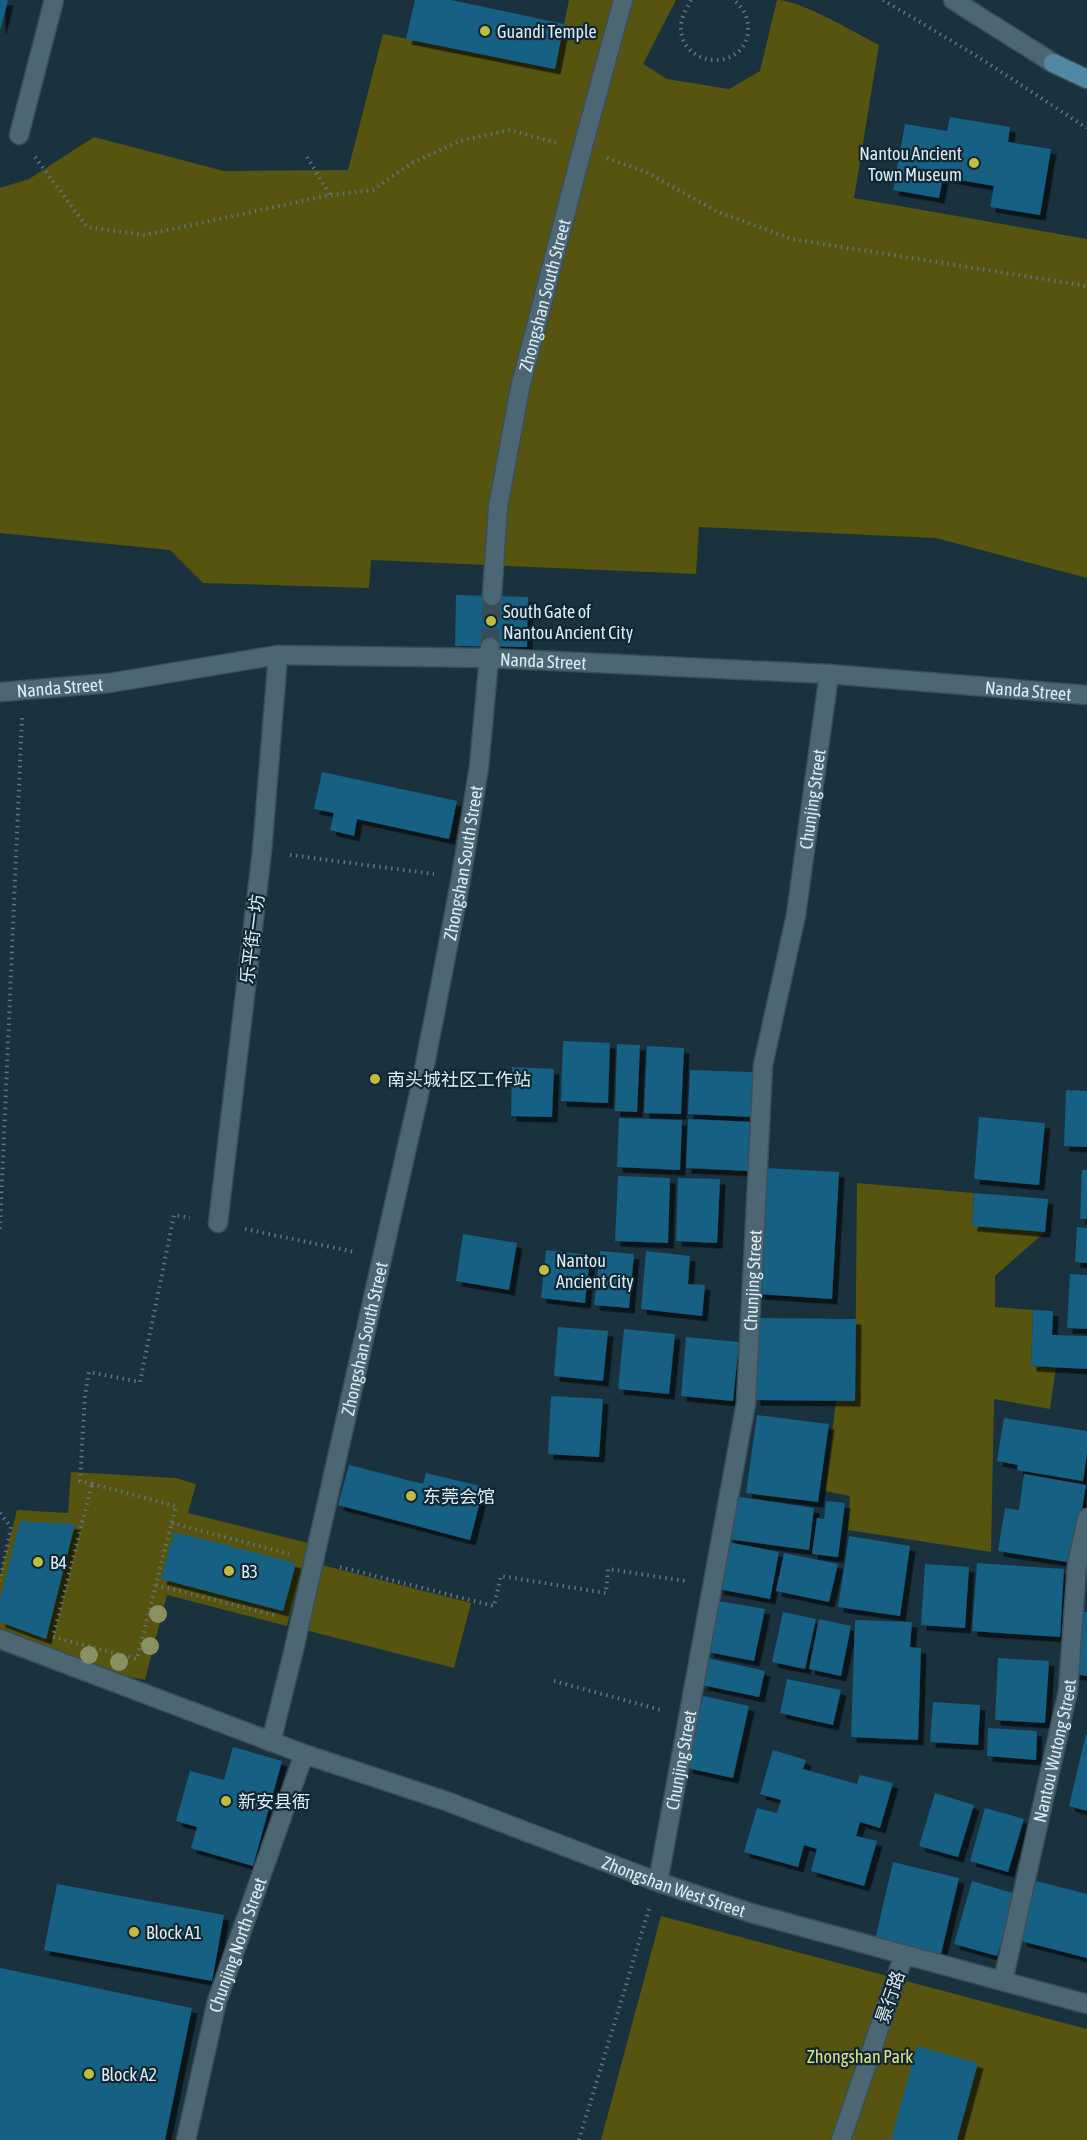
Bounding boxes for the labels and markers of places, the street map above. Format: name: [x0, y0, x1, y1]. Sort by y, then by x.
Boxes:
place label: Guandi Temple: [497, 21, 597, 42]
marker: Guandi Temple: [478, 24, 492, 38]
place label: Nantou Ancient Town Museum: [859, 143, 962, 185]
marker: Nantou Ancient Town Museum: [967, 156, 981, 170]
place label: South Gate of Nantou Ancient City: [503, 601, 633, 643]
marker: South Gate of Nantou Ancient City: [484, 614, 498, 628]
place label: 南头城社区工作站: [387, 1069, 531, 1090]
marker: 南头城社区工作站: [368, 1072, 382, 1086]
place label: Nantou Ancient City: [556, 1250, 634, 1292]
marker: Nantou Ancient City: [537, 1263, 551, 1277]
place label: 东莞会馆: [423, 1486, 495, 1507]
marker: 东莞会馆: [404, 1489, 418, 1503]
place label: B4: [50, 1552, 67, 1573]
marker: B4: [31, 1555, 45, 1569]
place label: B3: [241, 1561, 258, 1582]
marker: B3: [222, 1564, 236, 1578]
place label: 新安县衙: [238, 1791, 310, 1812]
marker: 新安县衙: [219, 1794, 233, 1808]
place label: Block A1: [146, 1922, 202, 1943]
marker: Block A1: [127, 1925, 141, 1939]
place label: Block A2: [101, 2064, 157, 2085]
marker: Block A2: [82, 2067, 96, 2081]

